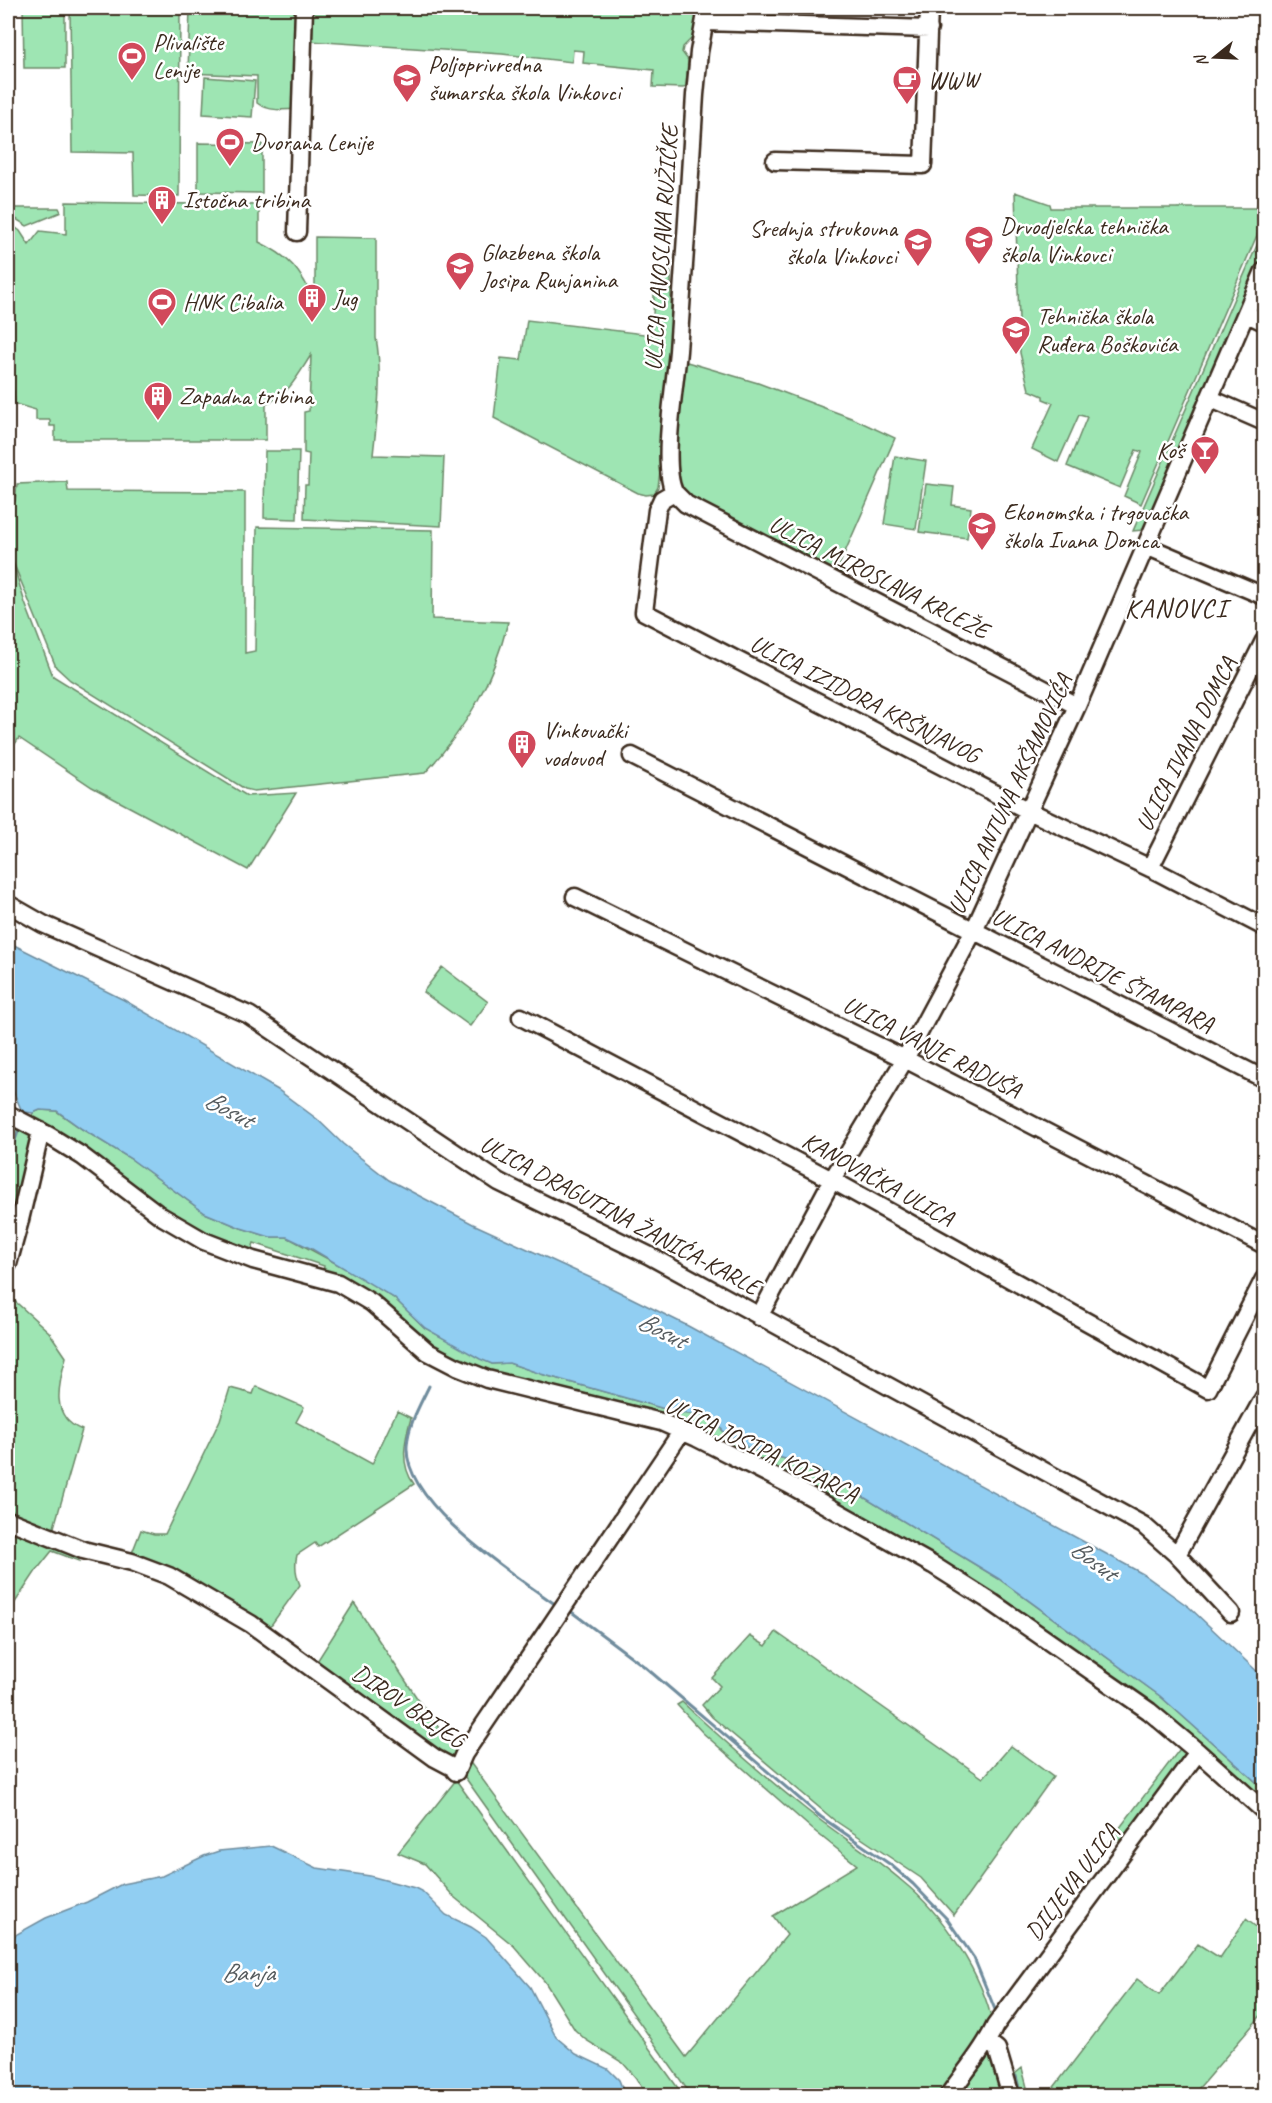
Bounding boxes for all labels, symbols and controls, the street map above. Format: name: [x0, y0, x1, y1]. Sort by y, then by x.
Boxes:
place label: Plivalište Lenije: [153, 27, 225, 85]
north arrow: [1185, 27, 1245, 87]
sports icon: Plivalište Lenije: [116, 40, 148, 82]
place label: Poljoprivredna šumarska škola Vinkovci: [428, 49, 623, 107]
text: N: [1190, 51, 1213, 69]
school or university icon: Poljoprivredna šumarska škola Vinkovci: [391, 62, 423, 104]
cafe icon: WWW: [891, 64, 923, 106]
place label: WWW: [928, 65, 982, 95]
street label: ULICA LAVOSLAVA RUŽIČKE: [637, 121, 685, 372]
sports icon: Dvorana Lenije: [214, 126, 246, 168]
place label: Dvorana Lenije: [251, 127, 375, 157]
building icon: Istočna tribina: [146, 184, 178, 226]
place label: Istočna tribina: [183, 185, 311, 215]
place label: Drvodjelska tehnička škola Vinkovci: [1000, 211, 1169, 269]
place label: Srednja strukovna škola Vinkovci: [749, 213, 899, 271]
school or university icon: Drvodjelska tehnička škola Vinkovci: [963, 224, 995, 266]
school or university icon: Srednja strukovna škola Vinkovci: [902, 226, 934, 268]
place label: Glazbena škola Josipa Runjanina: [480, 237, 618, 295]
school or university icon: Glazbena škola Josipa Runjanina: [444, 250, 476, 292]
building icon: Jug: [296, 282, 328, 324]
place label: Jug: [332, 283, 359, 313]
sports icon: HNK Cibalia: [146, 286, 178, 328]
place label: HNK Cibalia: [183, 287, 284, 317]
place label: Tehnička škola Ruđera Boškovića: [1037, 301, 1179, 359]
school or university icon: Tehnička škola Ruđera Boškovića: [1000, 314, 1032, 356]
building icon: Zapadna tribina: [142, 380, 174, 422]
place label: Zapadna tribina: [179, 381, 315, 411]
bar icon: Koš: [1189, 434, 1221, 476]
place label: Koš: [1157, 435, 1188, 465]
place label: Ekonomska i trgovačka škola Ivana Domca: [1003, 497, 1189, 555]
street label: ULICA MIROSLAVA KRLEŽE: [764, 509, 997, 647]
school or university icon: Ekonomska i trgovačka škola Ivana Domca: [966, 510, 998, 552]
district label: KANOVCI: [1124, 591, 1232, 625]
street label: ULICA IZIDORA KRŠNJAVOG: [745, 628, 987, 771]
street label: ULICA IVANA DOMCA: [1129, 651, 1243, 836]
street label: ULICA ANTUNA AKŠAMOVIĆA: [941, 669, 1079, 919]
place label: Vinkovački vodovod: [543, 715, 630, 773]
building icon: Vinkovački vodovod: [506, 728, 538, 770]
street label: ULICA ANDRIJE ŠTAMPARA: [987, 901, 1220, 1039]
street label: ULICA VANJE RADUŠA: [838, 989, 1027, 1105]
water label: Bosut: [199, 1083, 263, 1138]
street label: KANOVAČKA ULICA: [797, 1125, 960, 1233]
street label: ULICA DRAGUTINA ŽANIĆA-KARLE: [475, 1128, 767, 1303]
water label: Bosut: [632, 1304, 696, 1358]
street label: ULICA JOSIPA KOZARCA: [660, 1389, 864, 1509]
water label: Bosut: [1064, 1532, 1128, 1591]
street label: DIROV BRIJEG: [347, 1657, 473, 1756]
street label: DILJEVA ULICA: [1019, 1817, 1126, 1946]
water label: Banja: [222, 1956, 277, 1989]

